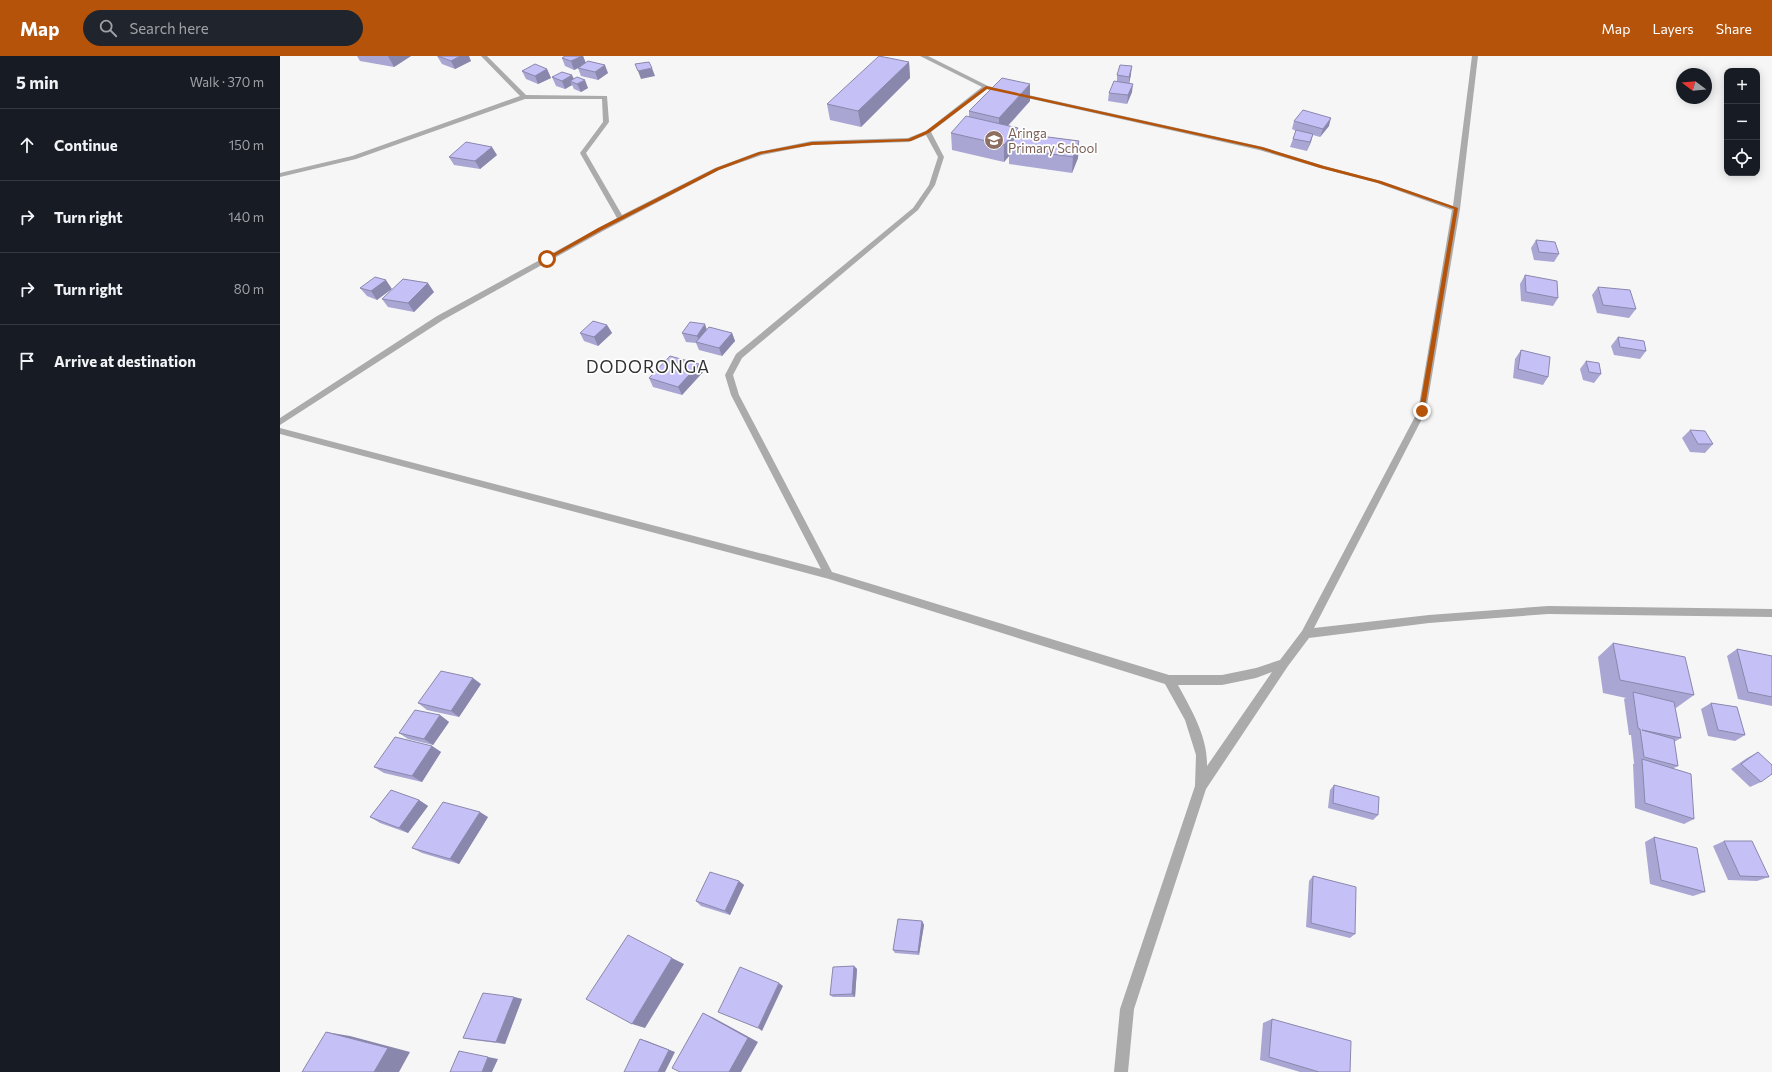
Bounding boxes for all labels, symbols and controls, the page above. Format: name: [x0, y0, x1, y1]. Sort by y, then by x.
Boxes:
search box: [83, 10, 363, 46]
text: Map: [20, 17, 59, 40]
icon: search: [97, 17, 119, 39]
text: Search here: [129, 19, 209, 37]
text: Map: [1602, 20, 1630, 37]
text: Layers: [1652, 20, 1694, 37]
text: Share: [1716, 20, 1752, 37]
north arrow: [1676, 68, 1712, 104]
map controls: [1724, 68, 1760, 176]
button: +: [1724, 68, 1760, 104]
text: 5 min: [16, 72, 59, 93]
text: Walk · 370 m: [190, 74, 264, 90]
button: −: [1724, 104, 1760, 140]
place label: Aringa Primary School: [1008, 125, 1098, 156]
school or university icon: Aringa Primary School: [983, 129, 1005, 151]
icon: ahead: [16, 134, 38, 156]
text: Continue: [54, 136, 118, 154]
text: 150 m: [229, 137, 264, 153]
button: locate: [1724, 140, 1760, 176]
icon: right: [16, 206, 38, 228]
text: Turn right: [54, 208, 123, 226]
text: 140 m: [228, 209, 264, 225]
route start: [538, 250, 556, 268]
icon: right: [16, 278, 38, 300]
text: Turn right: [54, 280, 123, 298]
text: 80 m: [234, 281, 264, 297]
icon: arrive: [16, 350, 38, 372]
text: Arrive at destination: [54, 352, 196, 370]
district label: DODORONGA: [586, 356, 710, 377]
route end: [1413, 402, 1431, 420]

